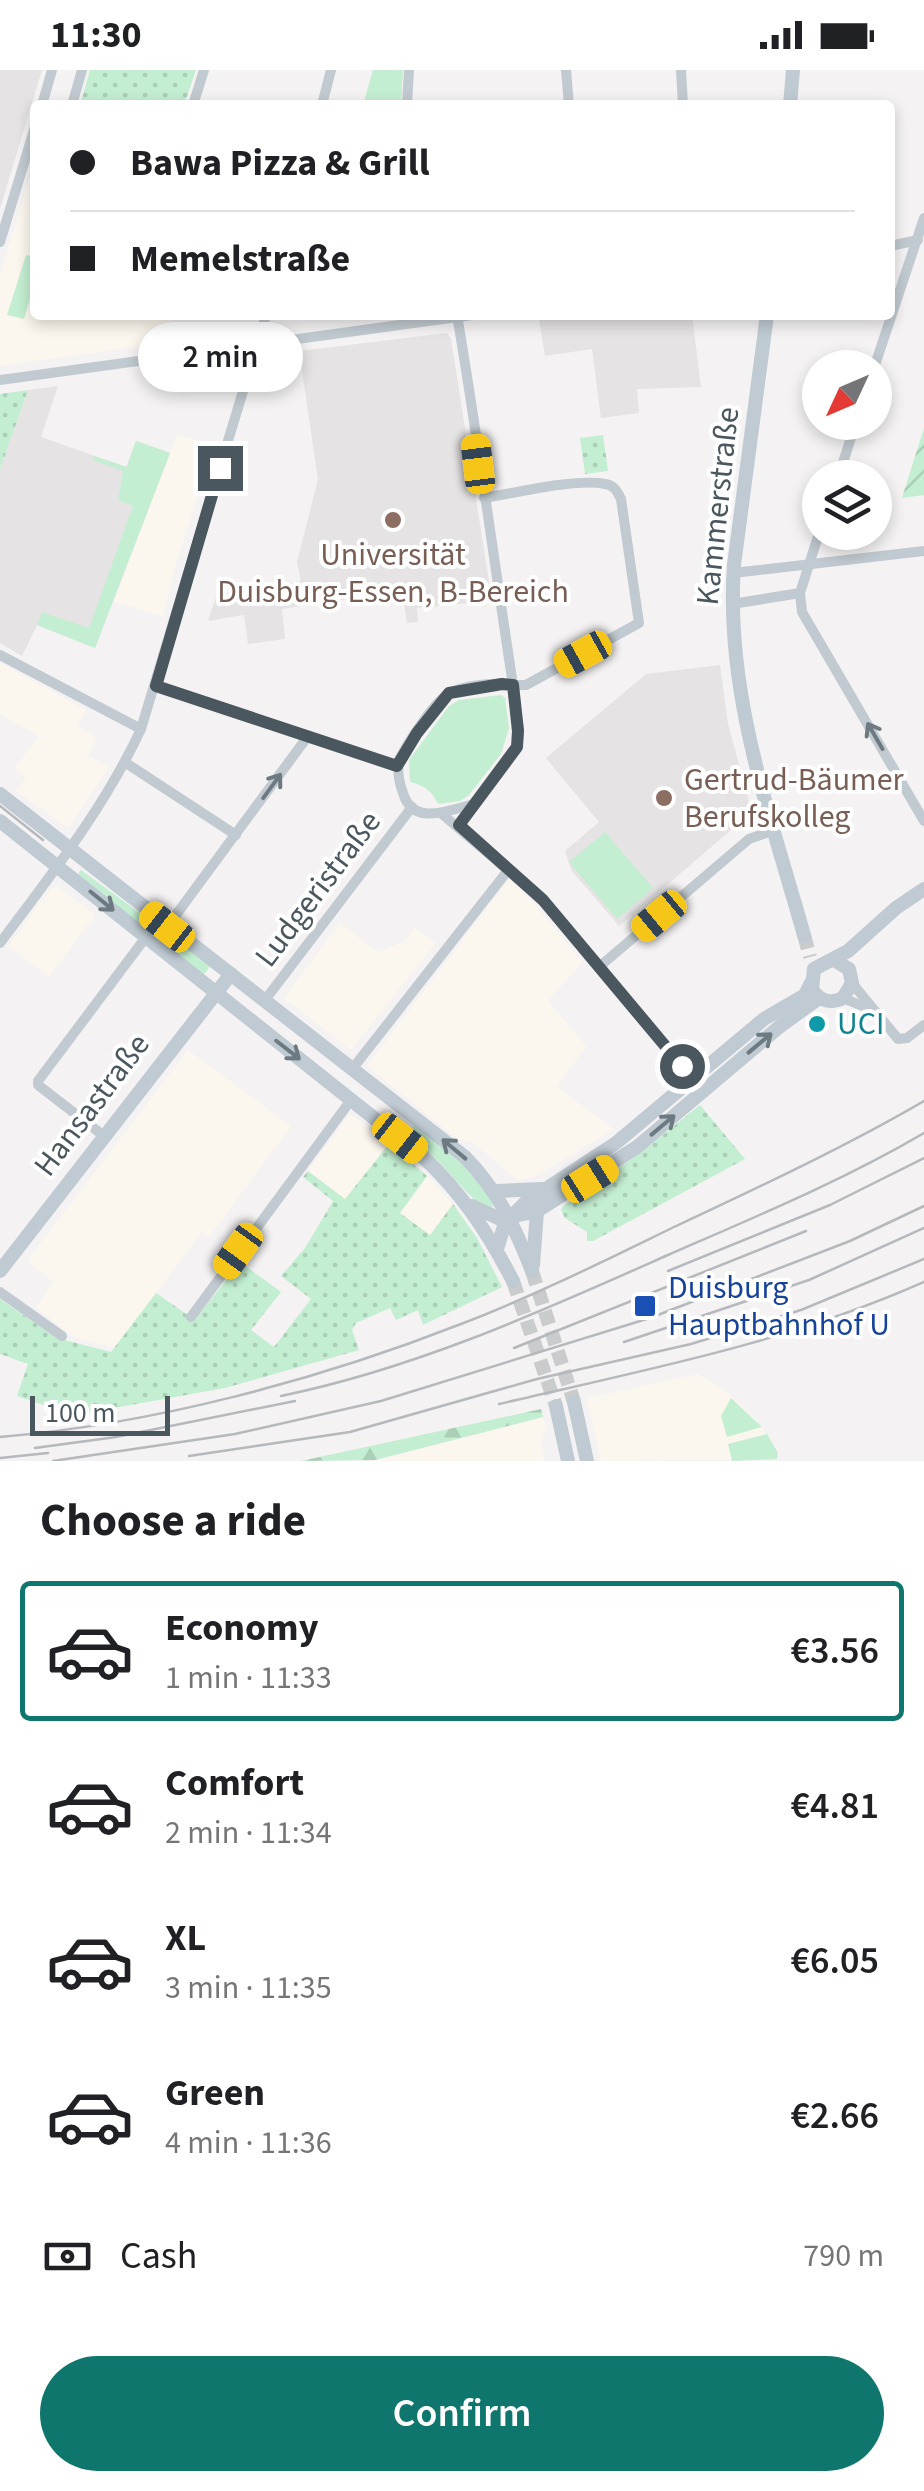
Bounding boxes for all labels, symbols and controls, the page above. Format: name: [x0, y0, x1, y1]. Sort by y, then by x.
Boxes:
text: 11:30: [50, 8, 142, 62]
text: Bawa Pizza & Grill: [130, 136, 430, 190]
text: Memelstraße: [130, 232, 350, 286]
callout: 2 min: [138, 323, 302, 393]
text: 2 min: [182, 334, 259, 380]
north arrow: [802, 350, 892, 440]
map controls: [802, 350, 892, 550]
street label: Kammerstraße: [685, 405, 751, 607]
car: [459, 432, 497, 496]
route end: [198, 446, 243, 491]
button: layers: [802, 460, 892, 550]
marker: Universität Duisburg-Essen, B-Bereich: [382, 509, 404, 531]
place label: Universität Duisburg-Essen, B-Bereich: [217, 532, 569, 615]
car: [549, 626, 617, 682]
one-way arrow: [865, 723, 885, 751]
place label: Gertrud-Bäumer Berufskolleg: [684, 757, 905, 840]
one-way arrow: [261, 773, 282, 800]
marker: Gertrud-Bäumer Berufskolleg: [653, 787, 675, 809]
street label: Ludgeristraße: [244, 801, 392, 977]
car: [626, 885, 692, 947]
one-way arrow: [89, 890, 115, 912]
car: [134, 897, 200, 957]
place label: UCI: [837, 1001, 884, 1047]
marker: UCI: [806, 1013, 828, 1035]
street label: Hansastraße: [23, 1024, 161, 1186]
one-way arrow: [746, 1032, 772, 1054]
one-way arrow: [274, 1039, 301, 1060]
route start: [660, 1044, 705, 1089]
car: [367, 1108, 433, 1168]
one-way arrow: [650, 1115, 676, 1137]
one-way arrow: [442, 1138, 468, 1160]
car: [557, 1150, 623, 1208]
car: [208, 1218, 268, 1284]
place label: Duisburg Hauptbahnhof U: [668, 1265, 890, 1348]
marker: Duisburg Hauptbahnhof U: [632, 1293, 658, 1319]
scale bar: [30, 1391, 170, 1436]
text: 100 m: [45, 1393, 116, 1433]
text: Choose a ride: [40, 1489, 306, 1553]
text: Economy: [165, 1601, 318, 1655]
icon: car: [45, 1606, 135, 1696]
text: €3.56: [791, 1624, 879, 1678]
text: 1 min · 11:33: [165, 1655, 332, 1701]
text: Comfort: [165, 1756, 304, 1810]
icon: car: [45, 1761, 135, 1851]
text: €4.81: [791, 1779, 879, 1833]
text: 2 min · 11:34: [165, 1810, 332, 1856]
text: XL: [165, 1911, 206, 1965]
icon: car: [45, 1916, 135, 2006]
text: €6.05: [791, 1934, 879, 1988]
text: 3 min · 11:35: [165, 1965, 332, 2011]
text: Green: [165, 2066, 265, 2120]
icon: car: [45, 2071, 135, 2161]
text: €2.66: [791, 2089, 879, 2143]
text: 4 min · 11:36: [165, 2120, 332, 2166]
icon: cash: [40, 2229, 95, 2284]
text: Cash: [120, 2229, 197, 2283]
text: 790 m: [803, 2233, 884, 2279]
button: Confirm: [40, 2356, 884, 2471]

